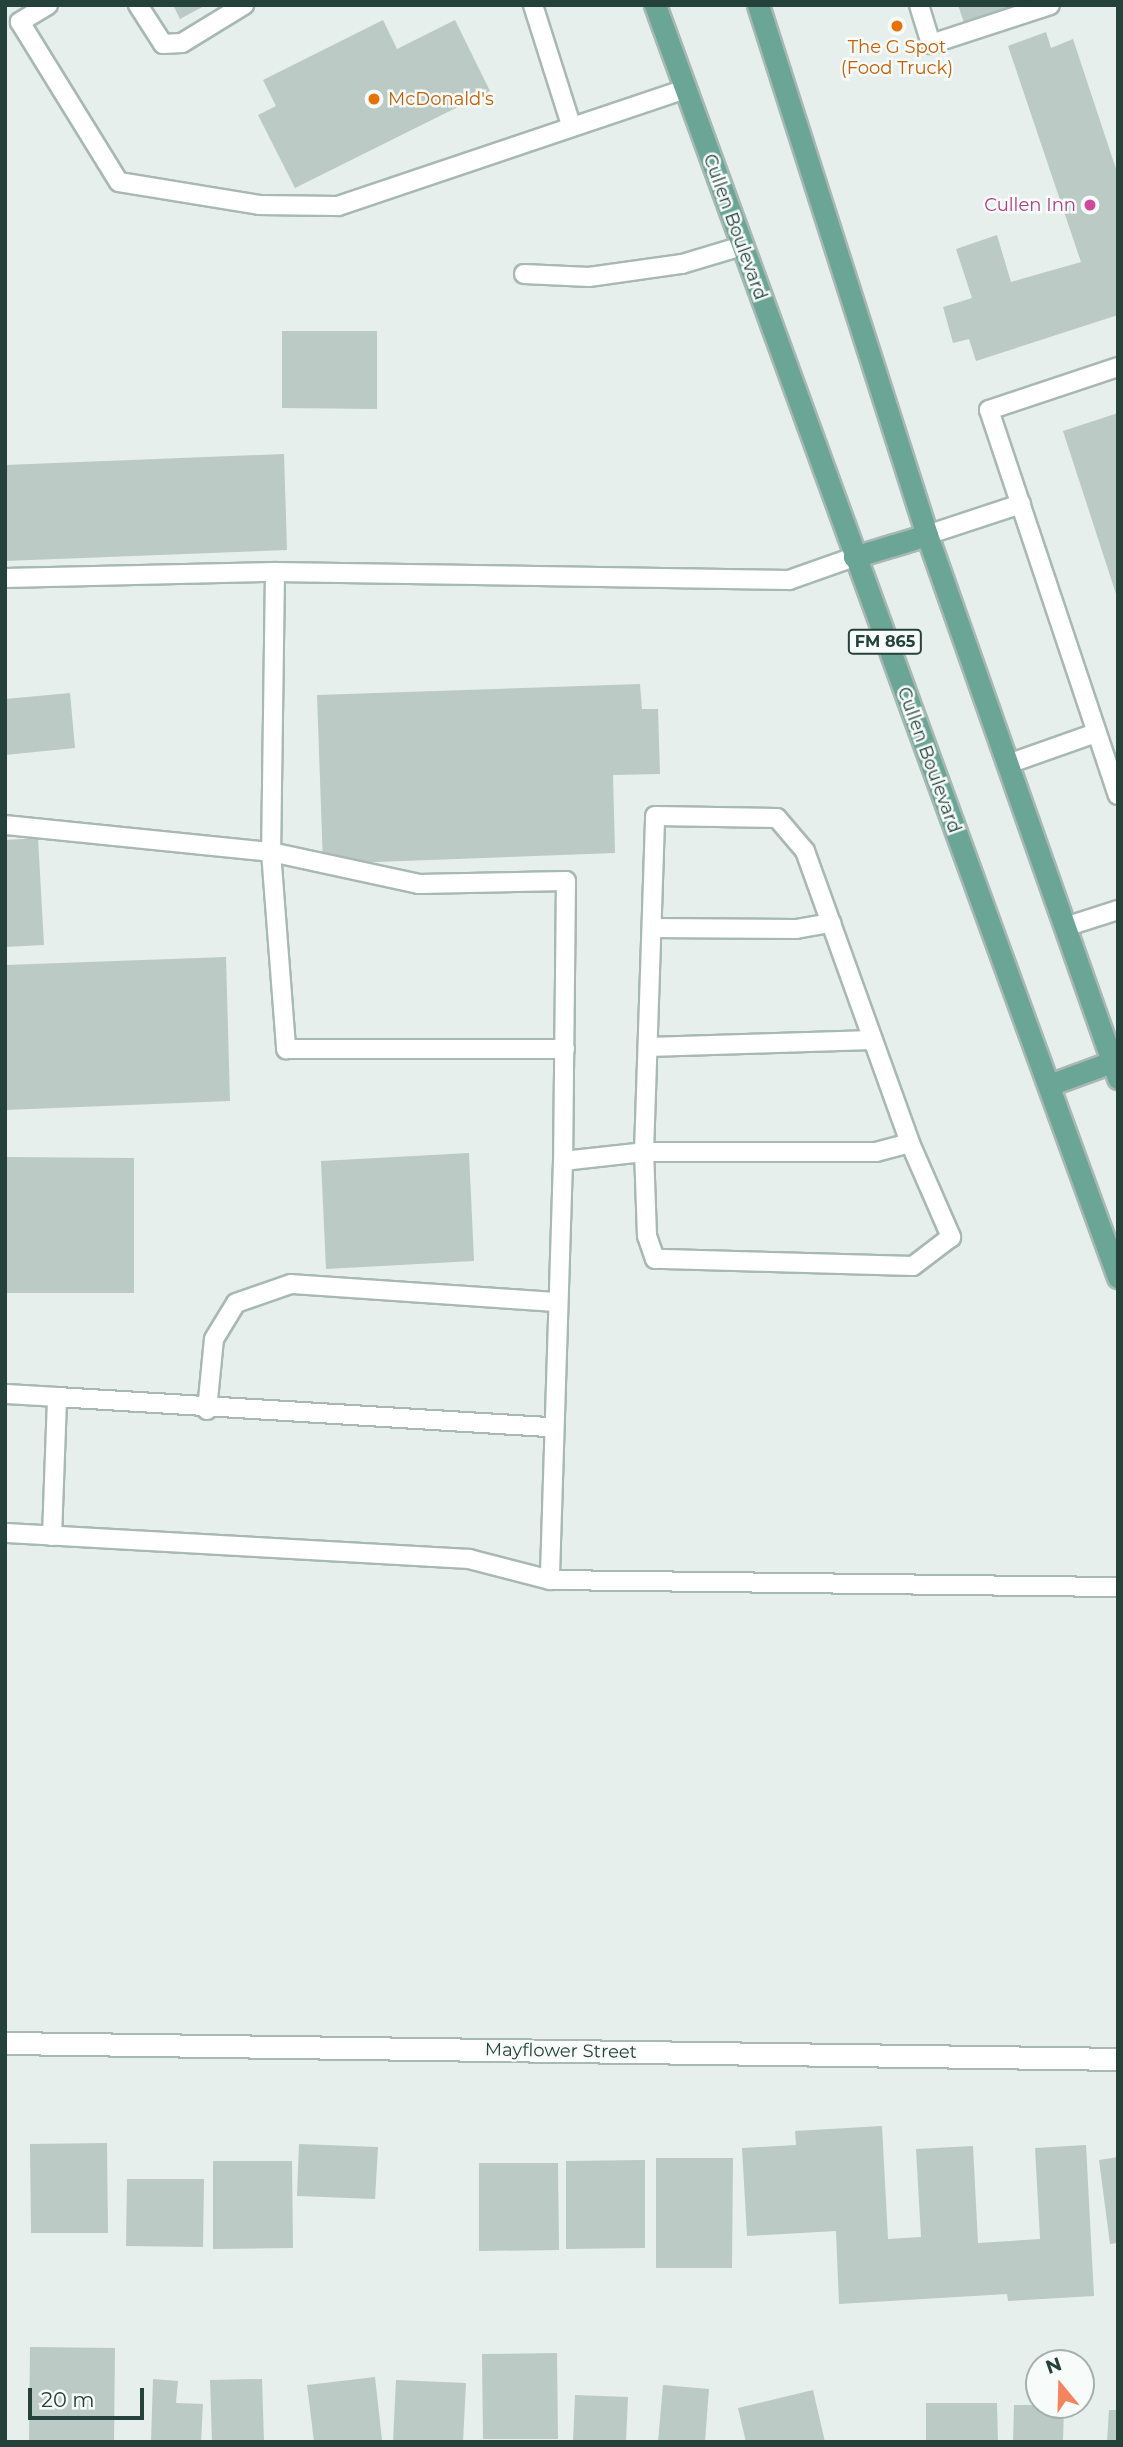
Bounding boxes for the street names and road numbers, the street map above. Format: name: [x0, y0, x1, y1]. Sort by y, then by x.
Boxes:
street label: Cullen Boulevard: [699, 151, 771, 303]
road number: FM 865: [846, 629, 924, 654]
street label: Cullen Boulevard: [893, 684, 965, 836]
street label: Mayflower Street: [485, 2039, 637, 2063]

